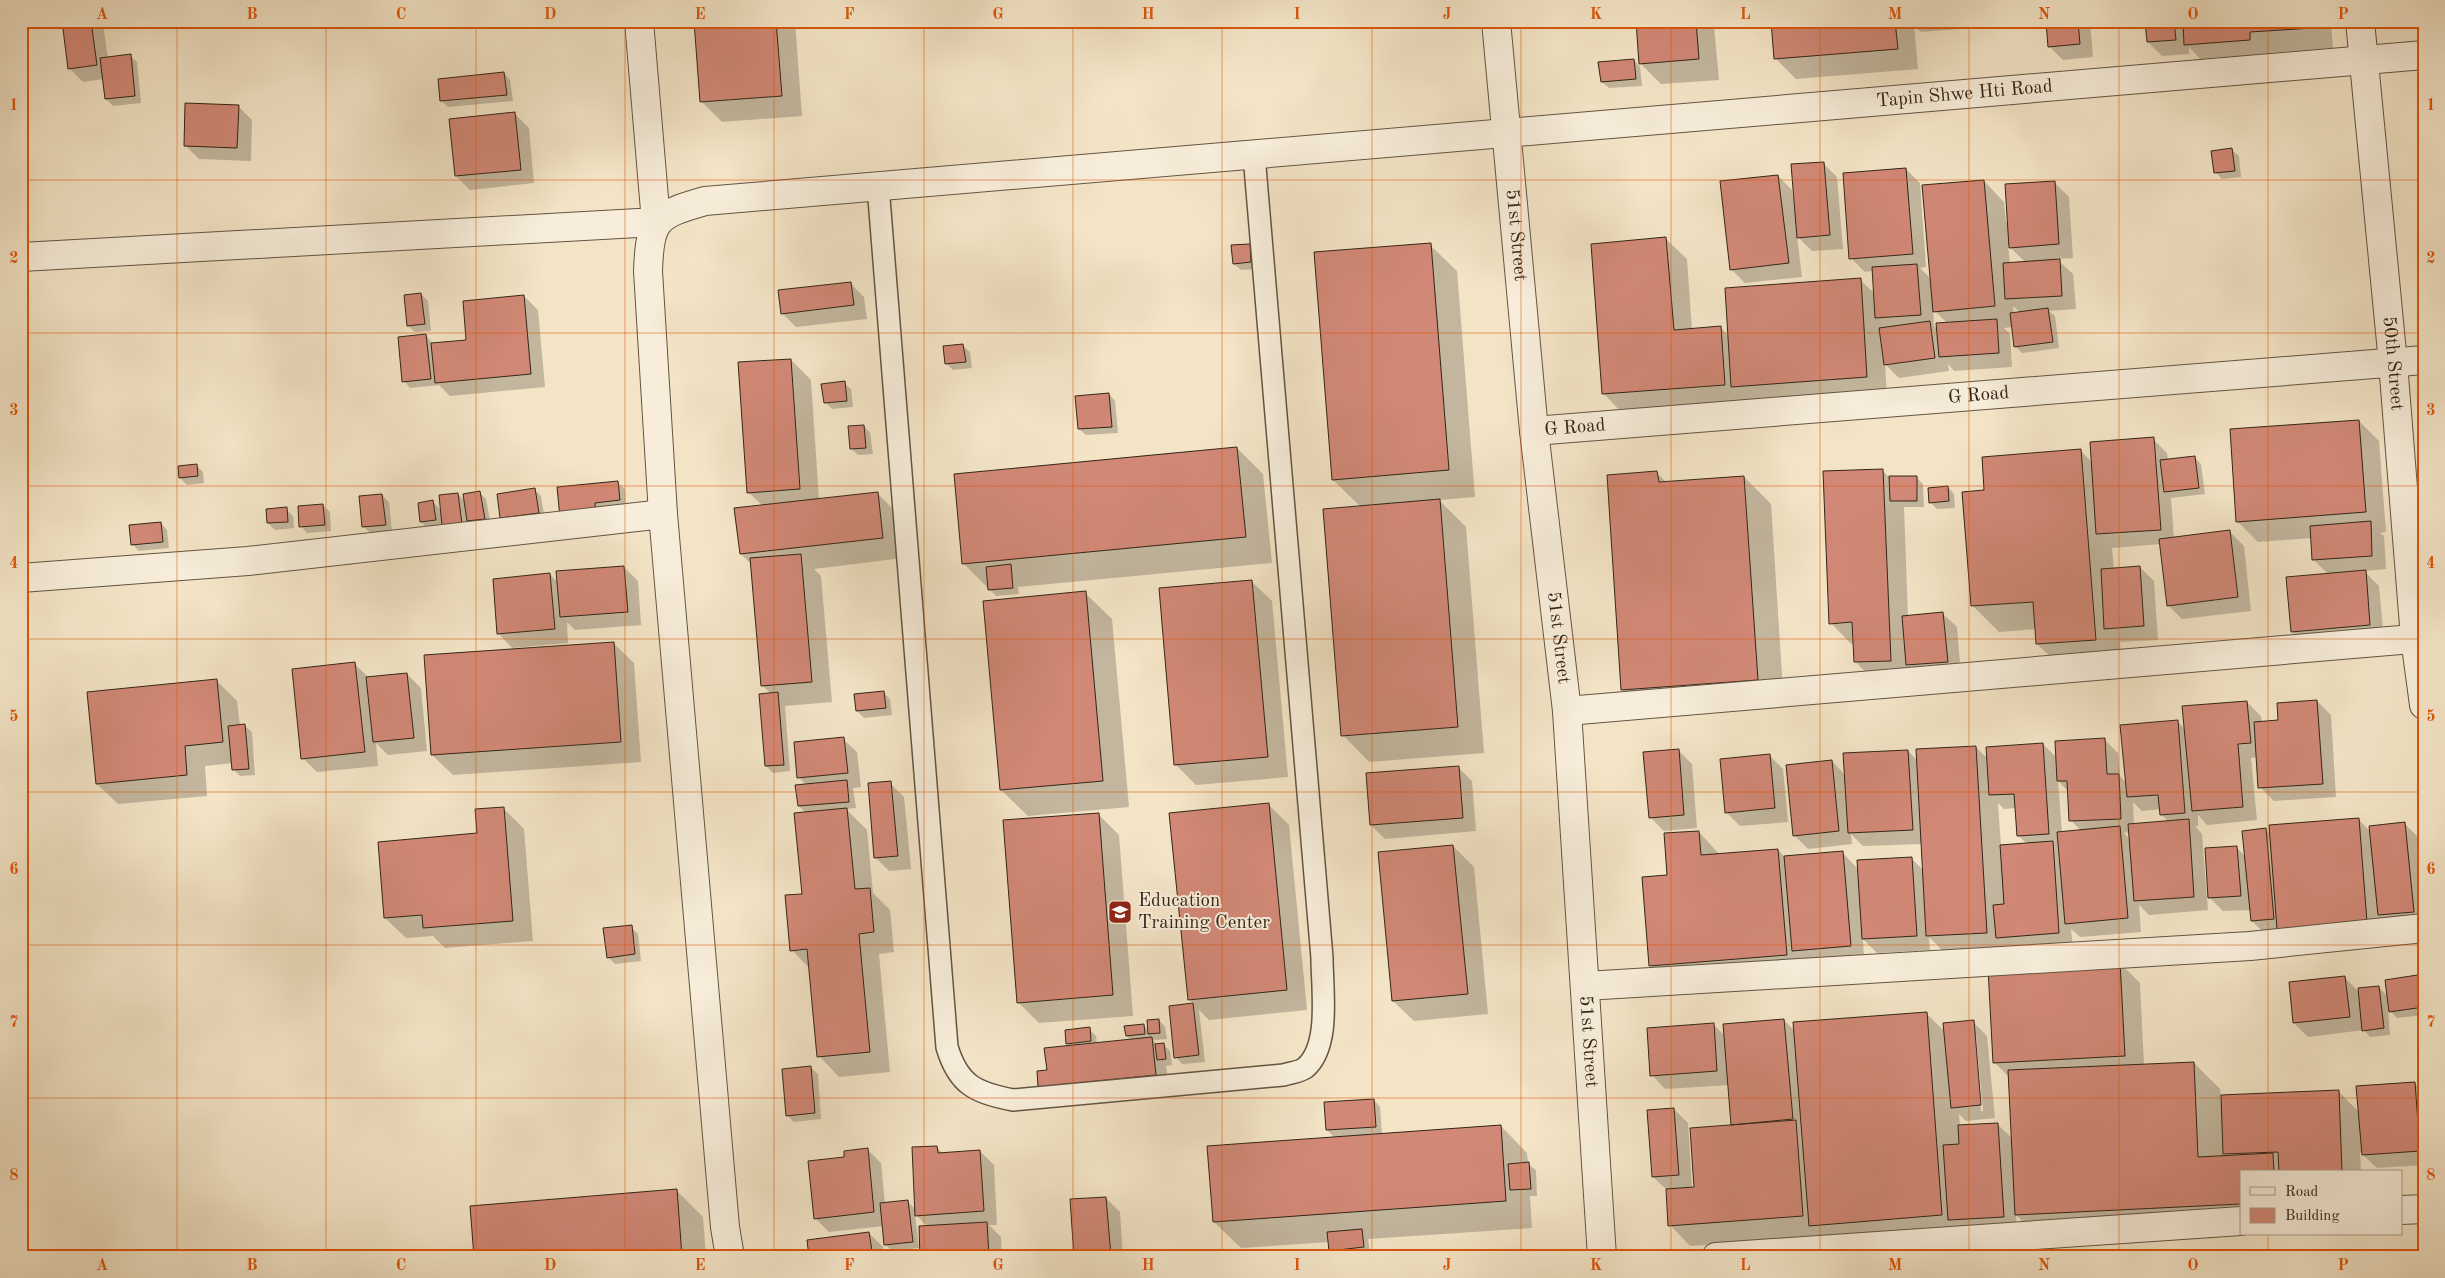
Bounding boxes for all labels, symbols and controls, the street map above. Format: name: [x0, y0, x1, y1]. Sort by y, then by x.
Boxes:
text: A: [96, 7, 108, 23]
text: B: [246, 7, 258, 23]
text: C: [396, 7, 406, 23]
text: D: [544, 7, 556, 23]
text: E: [694, 7, 706, 23]
text: F: [844, 7, 855, 23]
text: G: [992, 7, 1004, 23]
text: H: [1141, 7, 1155, 23]
text: I: [1293, 7, 1301, 23]
text: J: [1443, 7, 1452, 23]
text: K: [1590, 7, 1602, 23]
text: L: [1740, 7, 1751, 23]
text: M: [1888, 7, 1902, 23]
text: N: [2038, 7, 2051, 23]
text: O: [2187, 7, 2199, 23]
text: P: [2337, 7, 2349, 23]
street label: Tapin Shwe Hti Road: [1875, 77, 2054, 111]
text: 1: [9, 98, 19, 114]
text: 1: [2426, 98, 2436, 114]
street label: 51st Street: [1502, 188, 1530, 282]
text: 2: [9, 251, 19, 267]
text: 2: [2426, 251, 2436, 267]
street label: 50th Street: [2379, 315, 2406, 411]
street label: G Road: [1947, 384, 2010, 407]
text: 3: [9, 403, 19, 419]
text: 3: [2426, 403, 2436, 419]
street label: G Road: [1544, 416, 1606, 440]
text: 4: [9, 556, 19, 572]
text: 4: [2426, 556, 2436, 572]
street label: 51st Street: [1544, 591, 1573, 685]
text: 5: [9, 709, 19, 725]
text: 5: [2426, 709, 2436, 725]
text: 6: [9, 862, 19, 878]
text: 6: [2426, 862, 2436, 878]
place label: Education Training Center: [1138, 892, 1270, 933]
school or university icon: Education Training Center: [1107, 899, 1133, 925]
street label: 51st Street: [1576, 995, 1601, 1088]
text: 7: [9, 1015, 19, 1031]
text: 7: [2426, 1015, 2436, 1031]
text: 8: [9, 1168, 19, 1184]
text: 8: [2426, 1168, 2436, 1184]
legend: [2240, 1170, 2402, 1236]
text: Road: [2285, 1185, 2319, 1200]
text: Building: [2285, 1209, 2340, 1224]
text: A: [96, 1258, 108, 1274]
text: B: [246, 1258, 258, 1274]
text: C: [396, 1258, 406, 1274]
text: D: [544, 1258, 556, 1274]
text: E: [694, 1258, 706, 1274]
text: F: [844, 1258, 855, 1274]
text: G: [992, 1258, 1004, 1274]
text: H: [1141, 1258, 1155, 1274]
text: I: [1293, 1258, 1301, 1274]
text: J: [1443, 1258, 1452, 1274]
text: K: [1590, 1258, 1602, 1274]
text: L: [1740, 1258, 1751, 1274]
text: M: [1888, 1258, 1902, 1274]
text: N: [2038, 1258, 2051, 1274]
text: O: [2187, 1258, 2199, 1274]
text: P: [2337, 1258, 2349, 1274]

